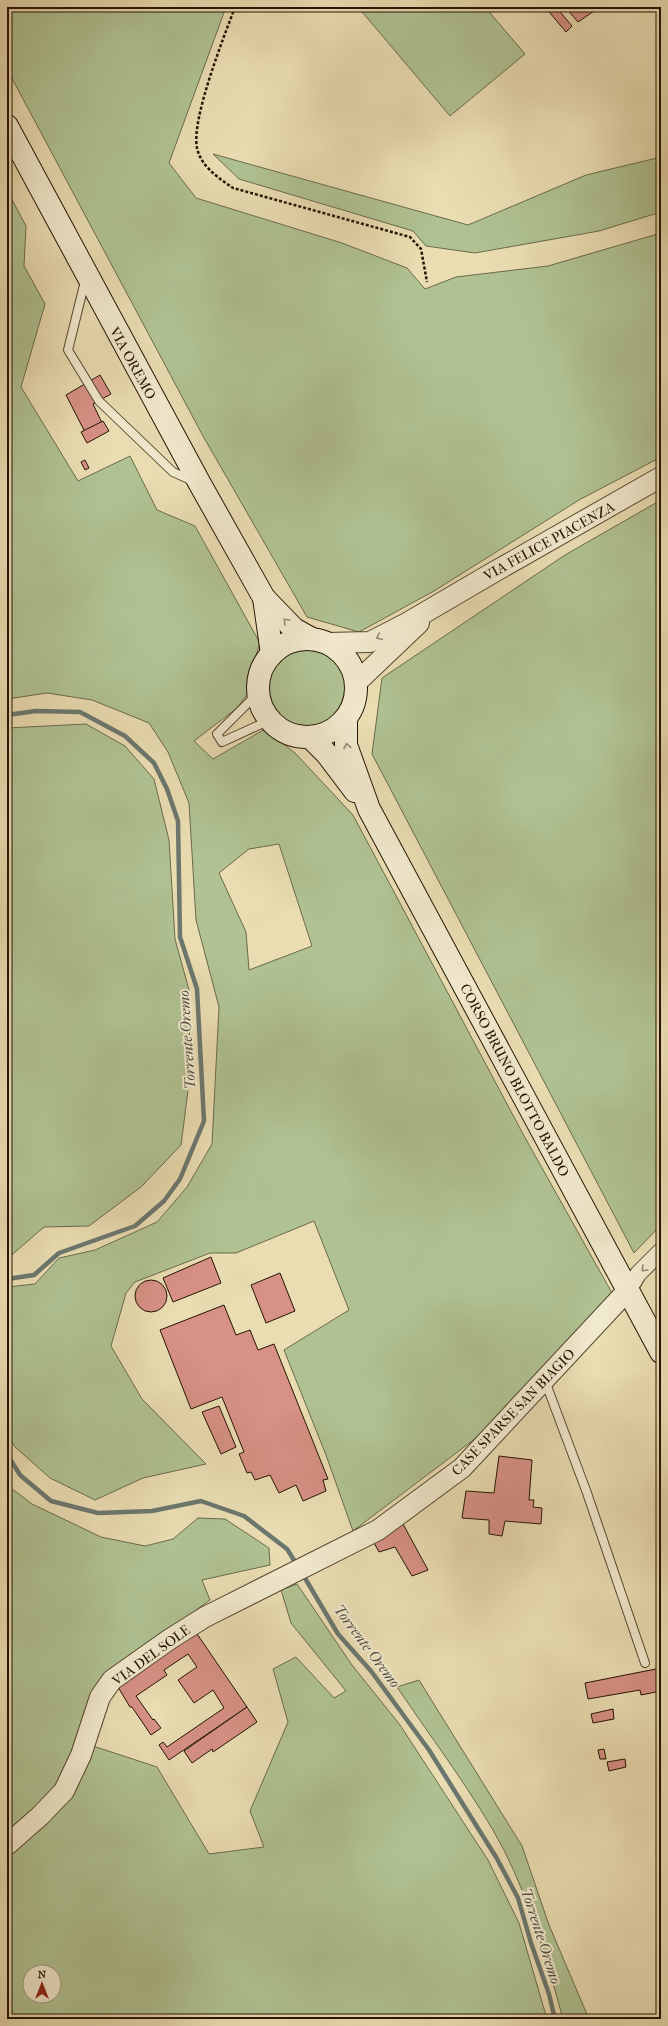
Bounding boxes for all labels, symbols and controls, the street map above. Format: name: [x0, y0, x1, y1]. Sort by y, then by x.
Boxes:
street label: VIA OREMO: [105, 323, 159, 402]
street label: VIA FELICE PIACENZA: [480, 498, 619, 585]
one-way arrow: [283, 618, 291, 626]
one-way arrow: [376, 632, 383, 640]
one-way arrow: [344, 742, 352, 749]
street label: CORSO BRUNO BLOTTO BALDO: [456, 981, 573, 1180]
water label: Torrente Oremo: [175, 990, 199, 1090]
one-way arrow: [641, 1264, 648, 1272]
street label: CASE SPARSE SAN BIAGIO: [448, 1345, 578, 1479]
water label: Torrente Oremo: [330, 1601, 404, 1691]
street label: VIA DEL SOLE: [108, 1621, 194, 1690]
water label: Torrente Oremo: [517, 1886, 565, 1986]
north arrow: [22, 1964, 62, 2004]
text: N: [38, 1968, 47, 1981]

